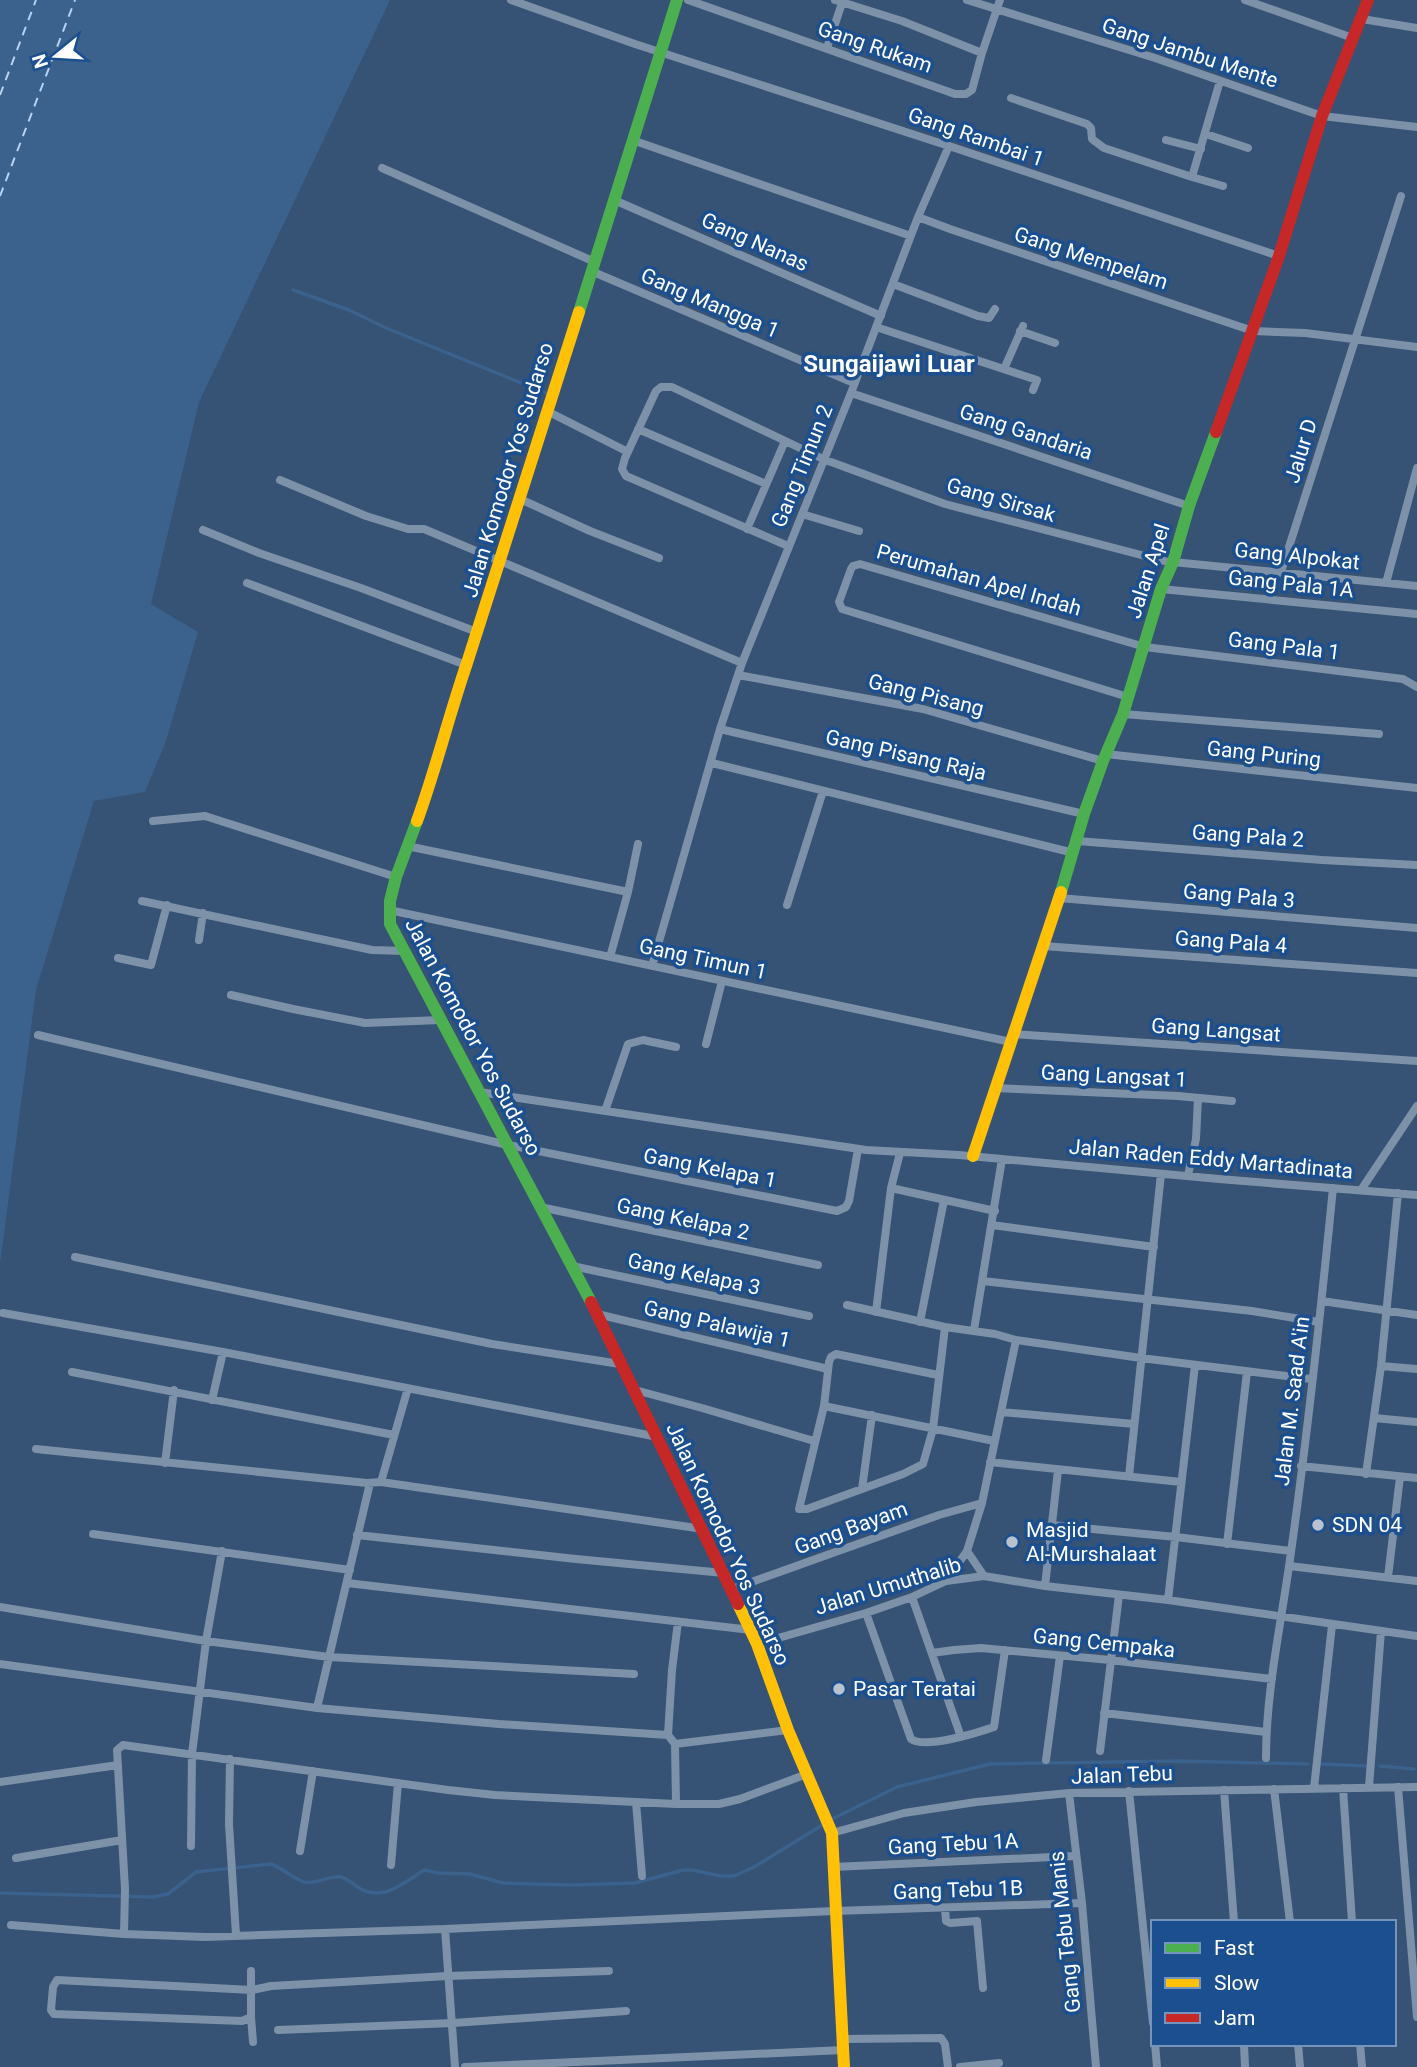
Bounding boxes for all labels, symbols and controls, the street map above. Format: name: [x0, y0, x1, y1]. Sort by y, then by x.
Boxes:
street label: Gang Jambu Mente: [1099, 13, 1281, 93]
street label: Gang Rukam: [815, 16, 935, 78]
north arrow: [21, 21, 91, 91]
text: N: [27, 51, 53, 71]
street label: Gang Rambai 1: [905, 102, 1047, 172]
street label: Gang Nanas: [698, 208, 812, 276]
street label: Gang Mempelam: [1011, 222, 1171, 294]
street label: Gang Mangga 1: [637, 263, 783, 343]
street label: Jalan Komodor Yos Sudarso: [458, 340, 558, 600]
district label: Sungaijawi Luar: [803, 350, 975, 378]
street label: Gang Gandaria: [956, 399, 1096, 465]
street label: Gang Timun 2: [766, 401, 838, 531]
street label: Jalur D: [1280, 416, 1322, 486]
street label: Gang Sirsak: [944, 473, 1058, 527]
street label: Jalan Apel: [1121, 521, 1175, 621]
street label: Gang Alpokat: [1233, 537, 1361, 575]
street label: Perumahan Apel Indah: [874, 539, 1084, 621]
street label: Gang Pala 1A: [1227, 565, 1355, 603]
street label: Gang Pala 1: [1227, 627, 1341, 665]
street label: Gang Pisang: [866, 669, 986, 721]
street label: Gang Pisang Raja: [823, 725, 989, 785]
street label: Gang Puring: [1206, 736, 1322, 772]
street label: Gang Pala 2: [1191, 820, 1305, 852]
street label: Gang Pala 3: [1182, 879, 1296, 913]
street label: Jalan Komodor Yos Sudarso: [400, 914, 546, 1160]
street label: Gang Pala 4: [1174, 926, 1288, 958]
street label: Gang Timun 1: [637, 934, 769, 984]
street label: Gang Langsat: [1151, 1014, 1282, 1046]
street label: Gang Langsat 1: [1040, 1060, 1188, 1092]
street label: Jalan Raden Eddy Martadinata: [1068, 1135, 1354, 1183]
street label: Gang Kelapa 1: [641, 1143, 779, 1193]
street label: Gang Kelapa 2: [614, 1193, 752, 1245]
street label: Gang Kelapa 3: [625, 1248, 763, 1300]
street label: Gang Palawija 1: [641, 1295, 793, 1353]
street label: Jalan M. Saad A'in: [1270, 1315, 1314, 1487]
street label: Jalan Komodor Yos Sudarso: [661, 1419, 795, 1669]
street label: Gang Bayam: [791, 1496, 911, 1560]
place label: SDN 04: [1332, 1513, 1402, 1537]
marker: SDN 04: [1310, 1517, 1326, 1533]
place label: Masjid Al-Murshalaat: [1026, 1518, 1156, 1566]
marker: Masjid Al-Murshalaat: [1004, 1534, 1020, 1550]
street label: Jalan Umuthalib: [812, 1552, 964, 1620]
street label: Gang Cempaka: [1032, 1624, 1176, 1662]
place label: Pasar Teratai: [853, 1677, 976, 1701]
marker: Pasar Teratai: [831, 1681, 847, 1697]
street label: Jalan Tebu: [1071, 1761, 1173, 1789]
street label: Gang Tebu 1A: [887, 1829, 1019, 1859]
street label: Gang Tebu Manis: [1045, 1850, 1085, 2014]
street label: Gang Tebu 1B: [893, 1876, 1023, 1904]
legend: [1151, 1920, 1396, 2046]
text: Fast: [1214, 1936, 1255, 1960]
text: Slow: [1214, 1971, 1260, 1995]
text: Jam: [1214, 2006, 1255, 2030]

